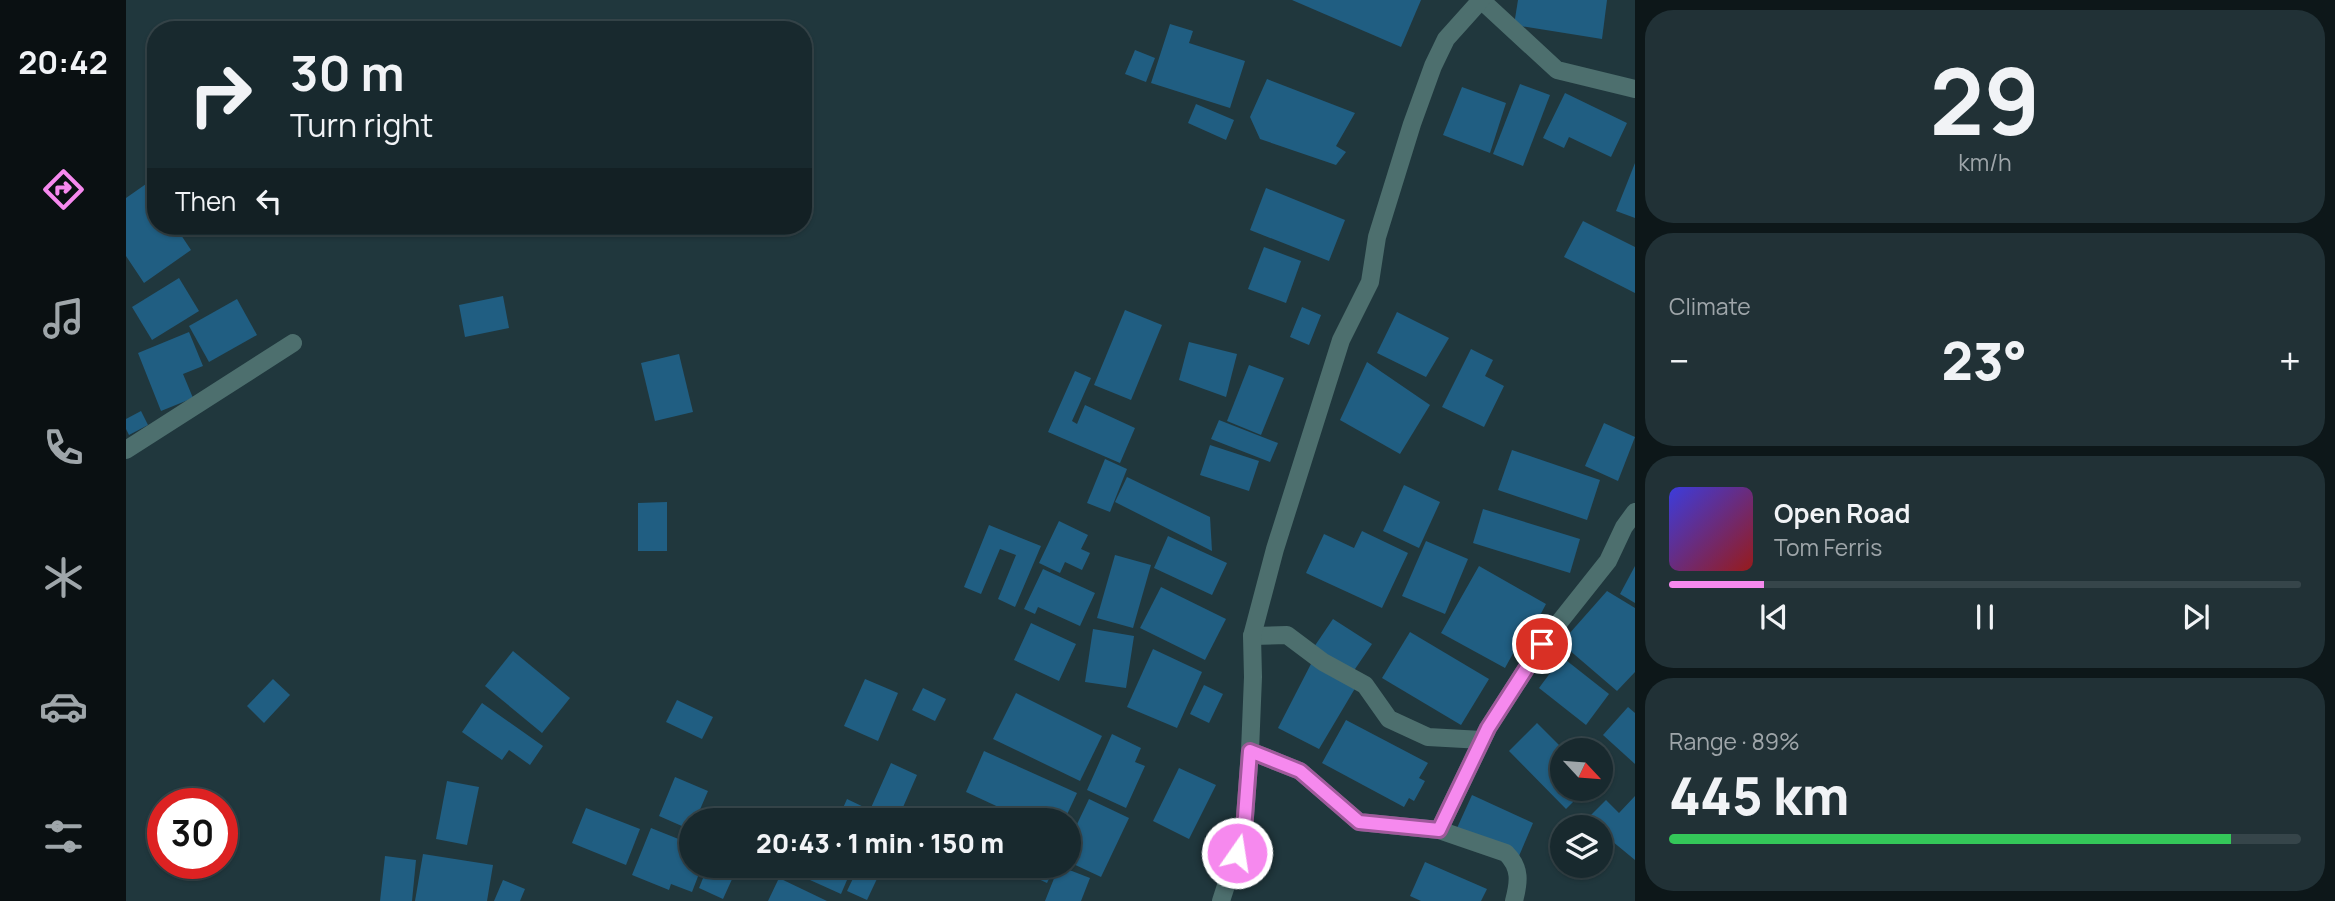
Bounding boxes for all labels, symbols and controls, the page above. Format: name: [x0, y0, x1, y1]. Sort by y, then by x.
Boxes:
text: 29: [1930, 38, 2040, 162]
text: 30 m: [290, 39, 405, 106]
text: 20:42: [18, 40, 108, 84]
icon: right: [175, 49, 266, 140]
text: Turn right: [290, 103, 433, 147]
text: km/h: [1958, 146, 2012, 178]
icon: directions: [39, 165, 88, 214]
icon: left: [250, 182, 288, 220]
text: Then: [175, 183, 236, 219]
text: Climate: [1669, 290, 1751, 322]
icon: music: [39, 294, 88, 343]
text: 23°: [1942, 325, 2027, 396]
text: −: [1669, 334, 1690, 386]
text: +: [2279, 334, 2301, 386]
icon: phone: [39, 423, 88, 472]
text: Open Road: [1774, 495, 1910, 531]
text: Tom Ferris: [1774, 531, 1882, 563]
icon: climate: [39, 553, 88, 602]
icon: previous: [1755, 598, 1793, 636]
icon: pause: [1966, 598, 2004, 636]
icon: next: [2177, 598, 2215, 636]
pin: [1512, 614, 1572, 674]
icon: arrive: [1523, 625, 1561, 663]
icon: car: [39, 682, 88, 731]
text: Range · 89%: [1669, 725, 1800, 757]
north arrow: [1550, 738, 1614, 802]
map controls: [1550, 738, 1613, 878]
text: 445 km: [1669, 760, 1849, 831]
speed limit sign: 30: [147, 788, 238, 879]
icon: filters: [39, 812, 88, 861]
button: layers: [1550, 815, 1613, 878]
position arrow: [1200, 816, 1274, 890]
text: 20:43 · 1 min · 150 m: [756, 825, 1004, 861]

